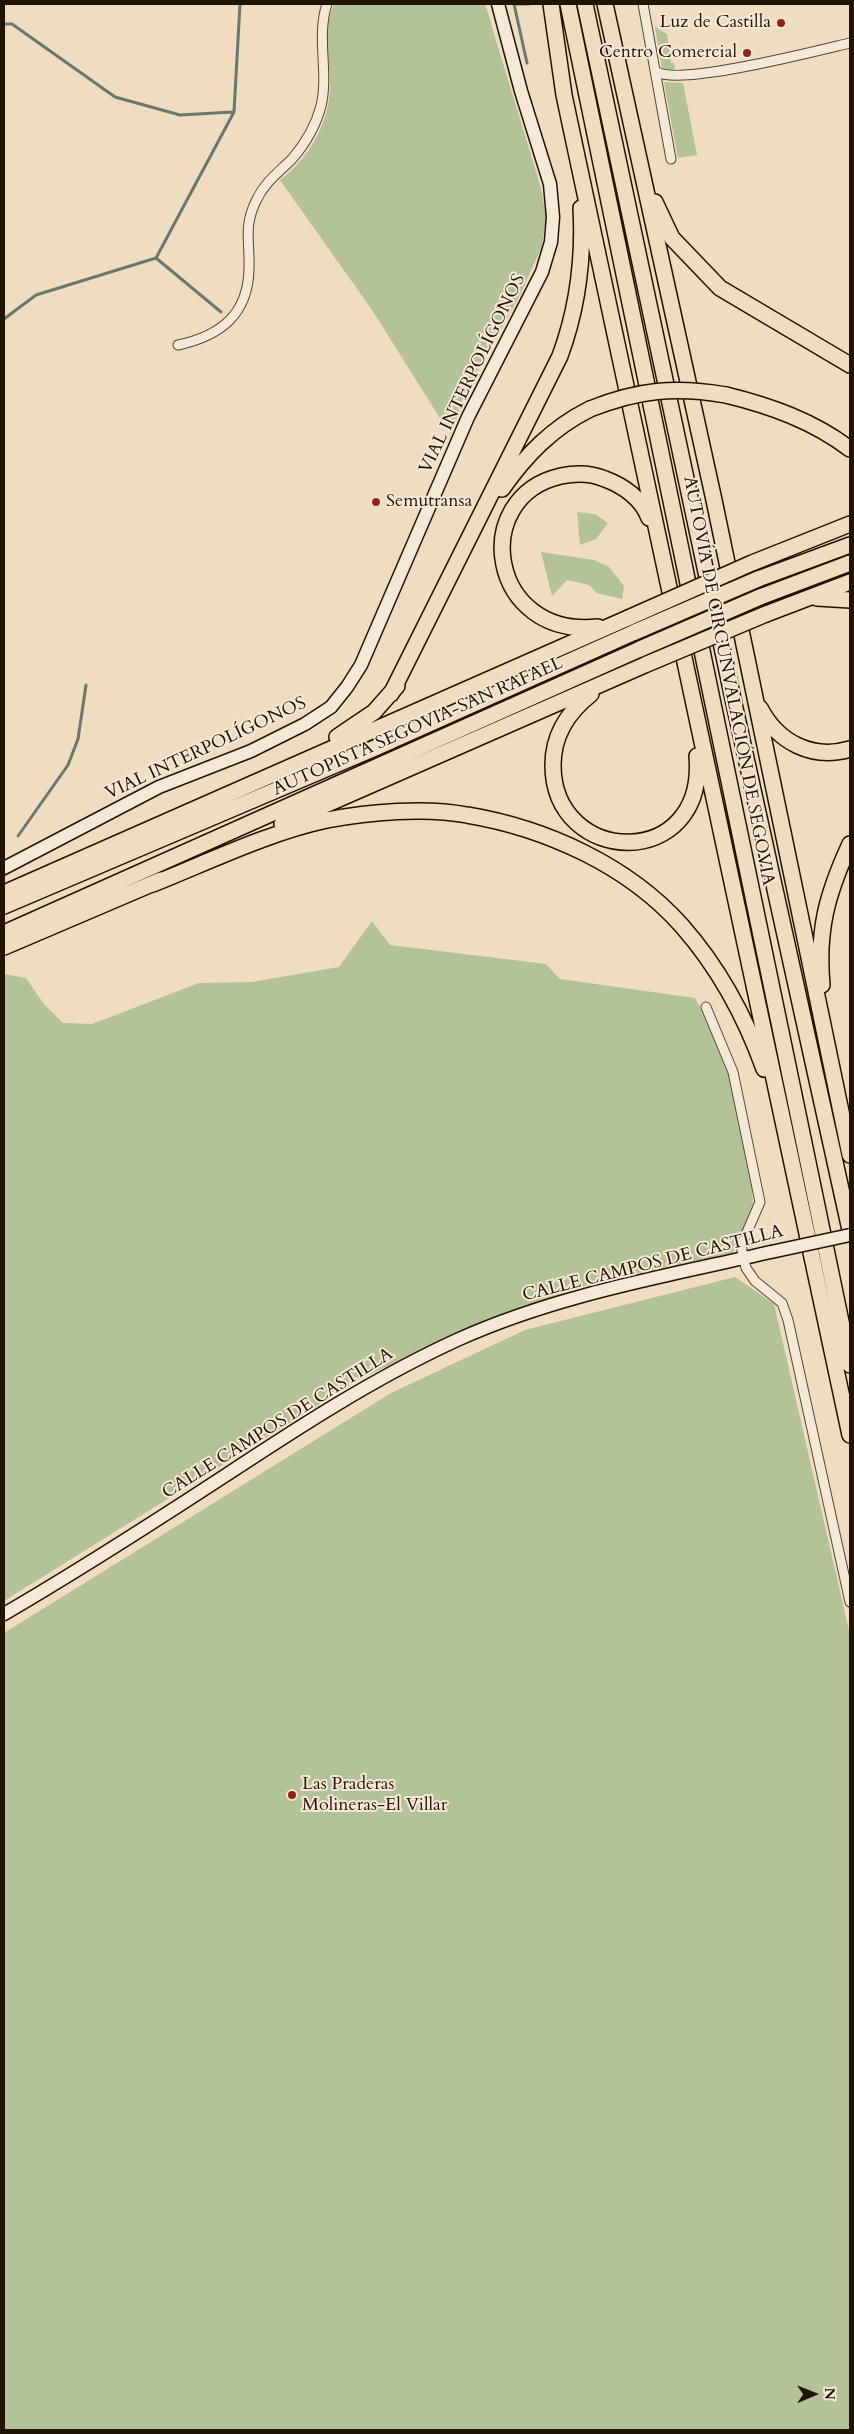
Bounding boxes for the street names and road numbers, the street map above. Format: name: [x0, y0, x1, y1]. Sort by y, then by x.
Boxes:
street label: VIAL INTERPOLÍGONOS: [415, 271, 531, 477]
street label: AUTOVÍA DE CIRCUNVALACIÓN DE SEGOVIA: [678, 474, 778, 888]
street label: AUTOPISTA SEGOVIA-SAN RAFAEL: [270, 653, 566, 801]
street label: VIAL INTERPOLÍGONOS: [102, 693, 310, 805]
street label: CALLE CAMPOS DE CASTILLA: [520, 1221, 786, 1307]
street label: CALLE CAMPOS DE CASTILLA: [159, 1344, 397, 1504]

